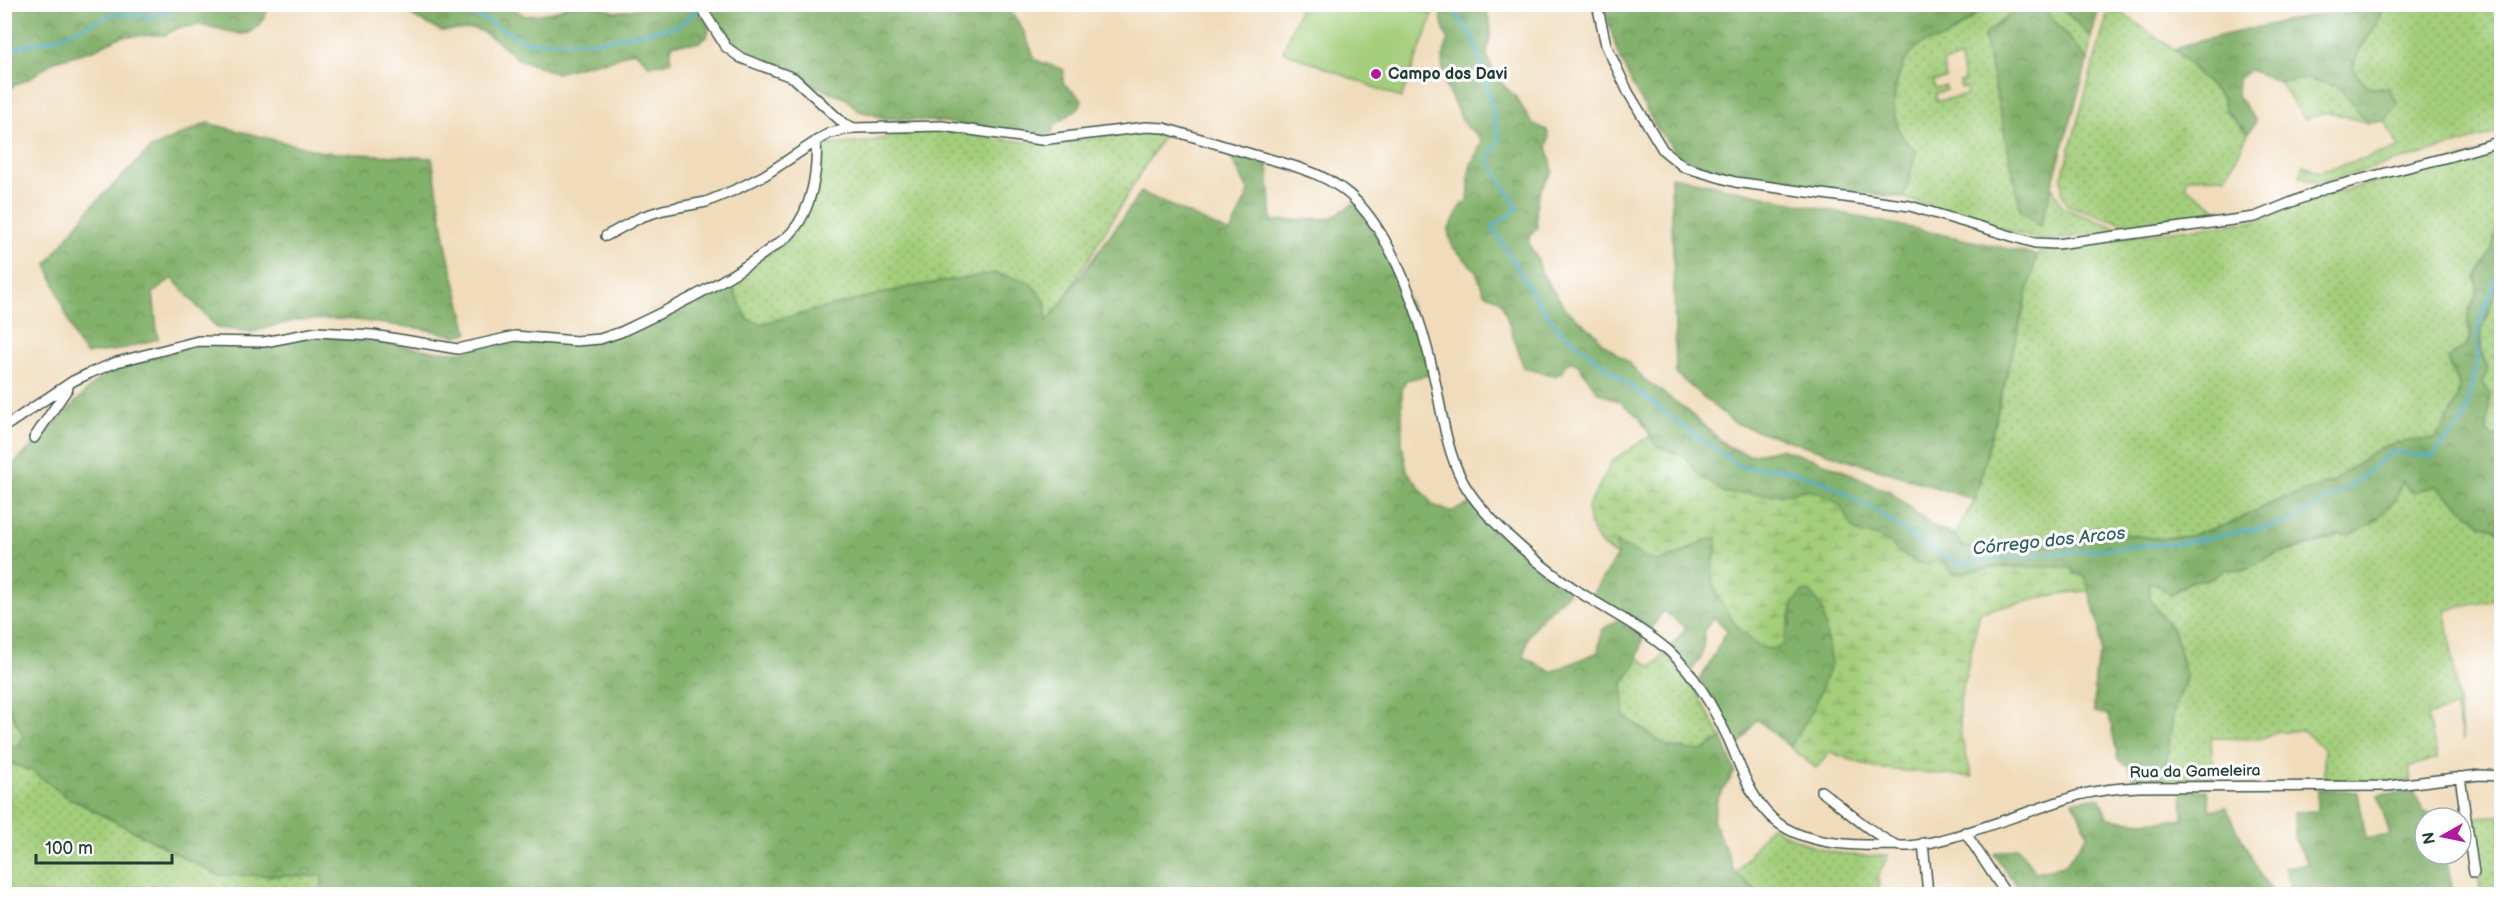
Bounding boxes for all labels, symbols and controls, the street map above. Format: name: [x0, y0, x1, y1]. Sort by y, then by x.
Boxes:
place label: Campo dos Davi: [1388, 65, 1507, 84]
marker: Campo dos Davi: [1369, 67, 1383, 81]
water label: Córrego dos Arcos: [1972, 523, 2126, 559]
street label: Rua da Gameleira: [2129, 761, 2261, 783]
north arrow: [2413, 806, 2473, 866]
scale bar: [36, 827, 172, 865]
text: N: [2419, 831, 2440, 846]
text: 100 m: [45, 838, 93, 859]

